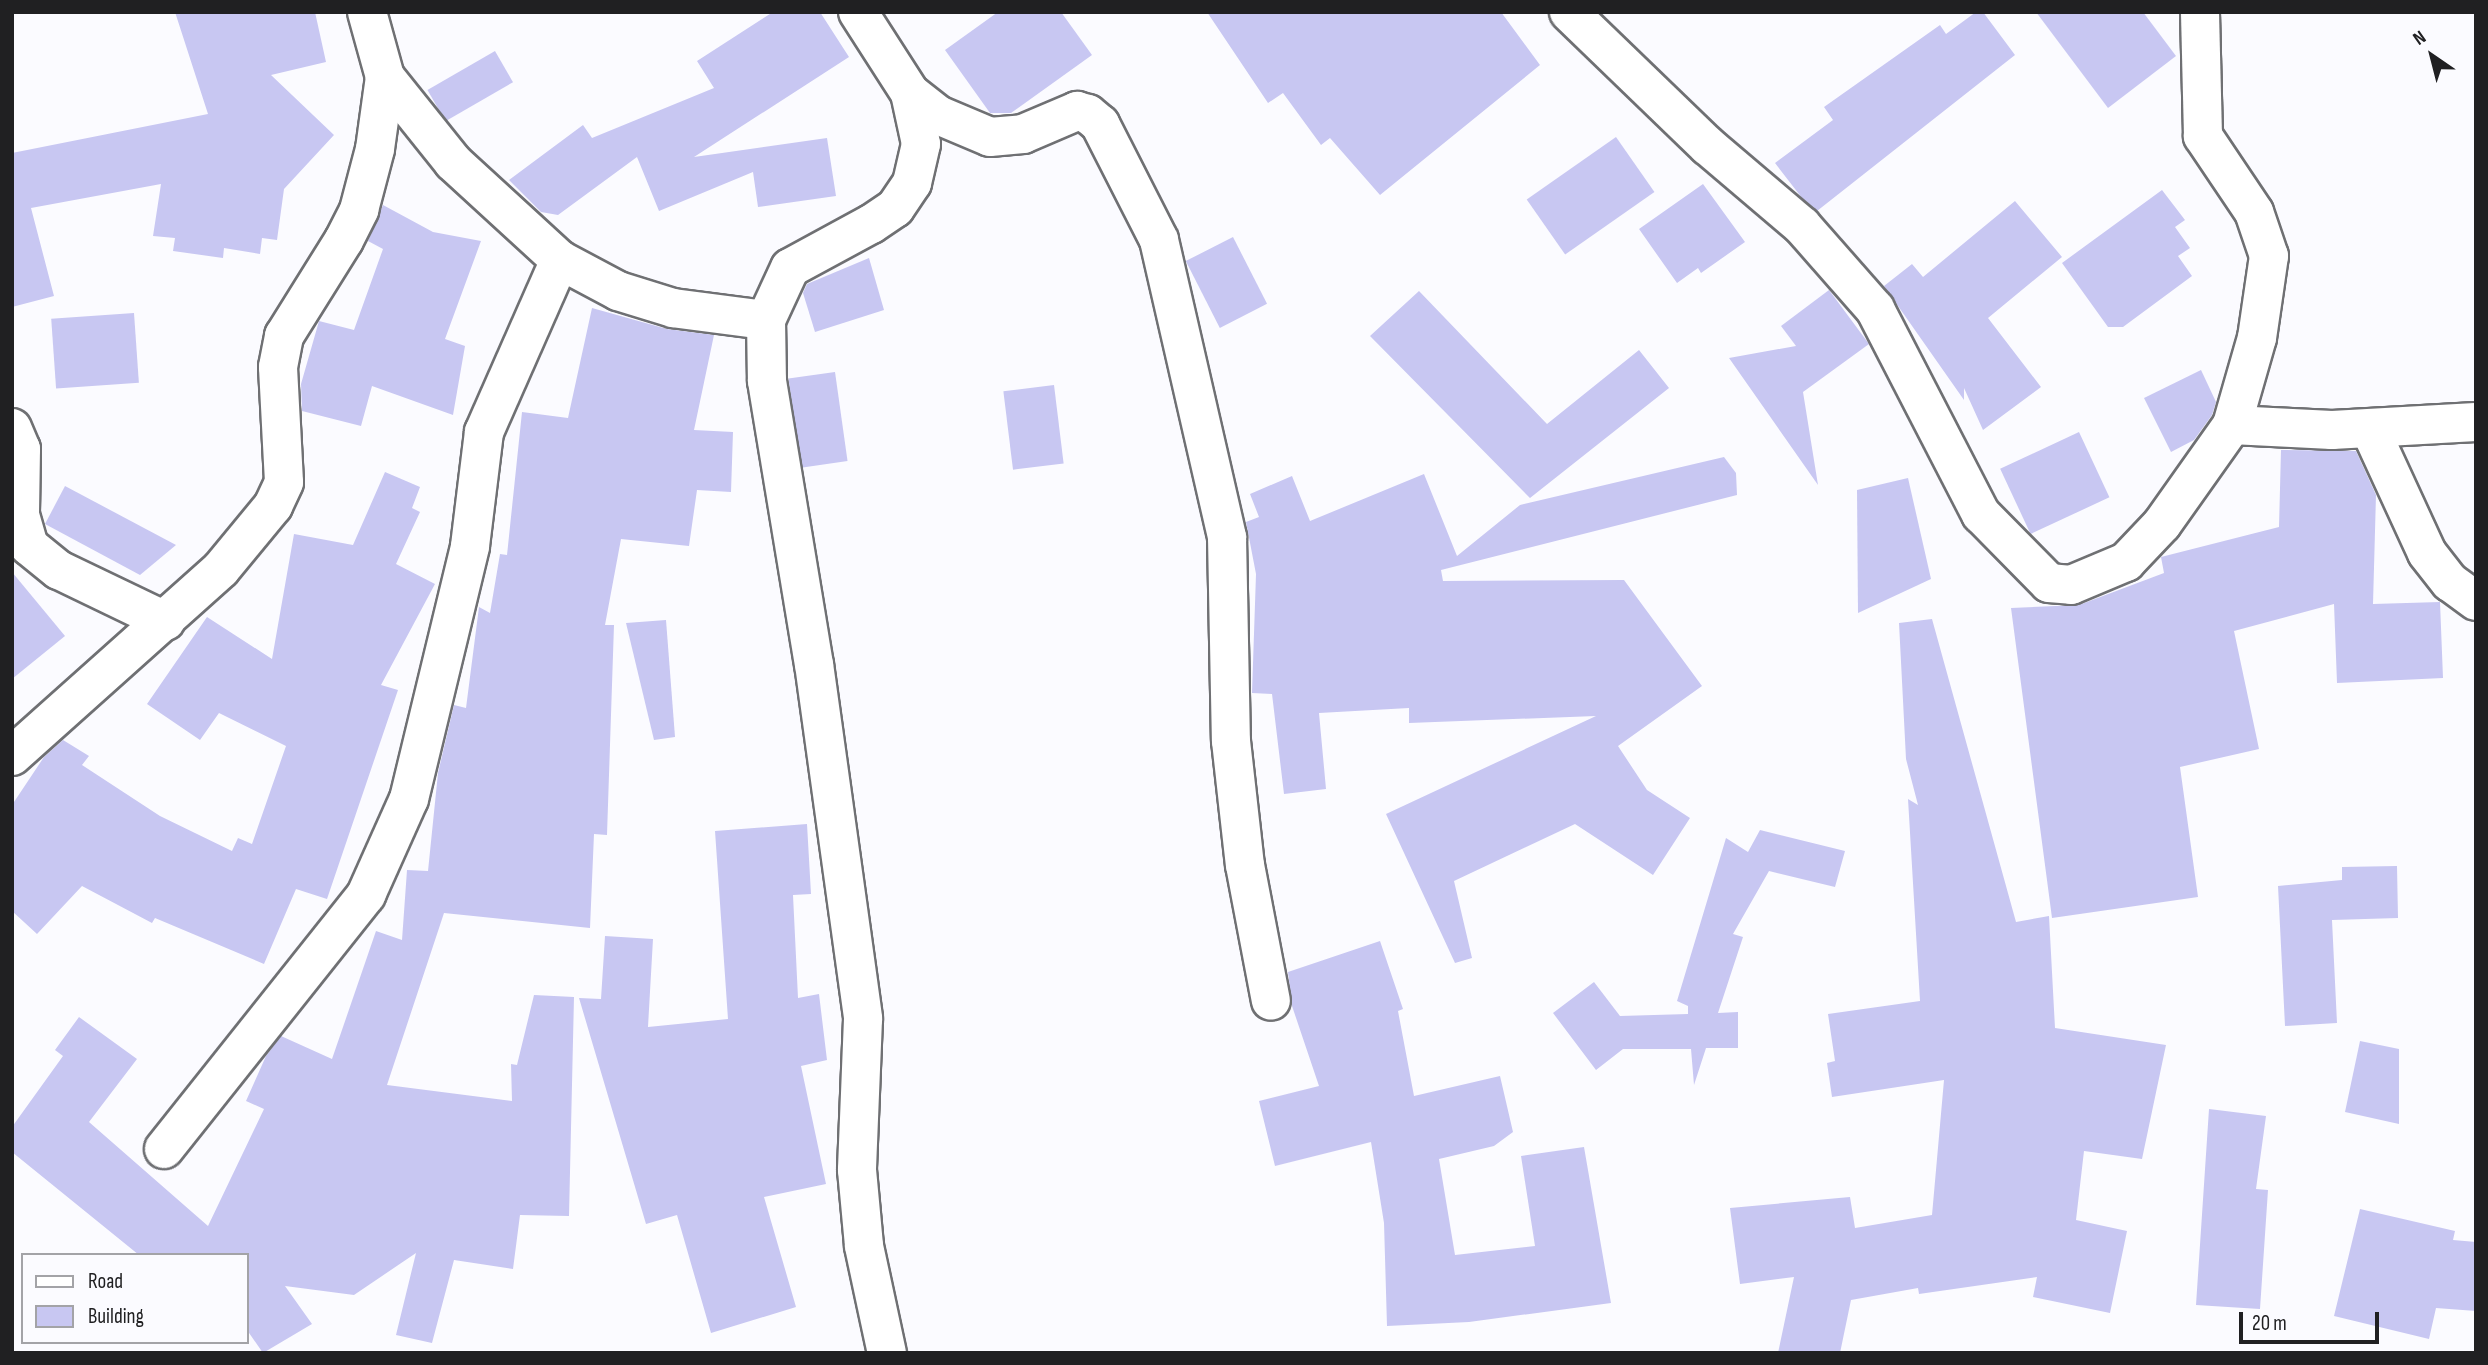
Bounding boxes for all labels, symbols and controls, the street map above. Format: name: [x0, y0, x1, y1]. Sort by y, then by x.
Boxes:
north arrow: [2397, 21, 2467, 91]
text: N: [2409, 26, 2430, 51]
legend: [21, 1253, 248, 1344]
text: Road: [88, 1269, 123, 1294]
scale bar: [2243, 1298, 2383, 1342]
text: Building: [88, 1304, 144, 1329]
text: 20 m: [2252, 1311, 2287, 1336]

